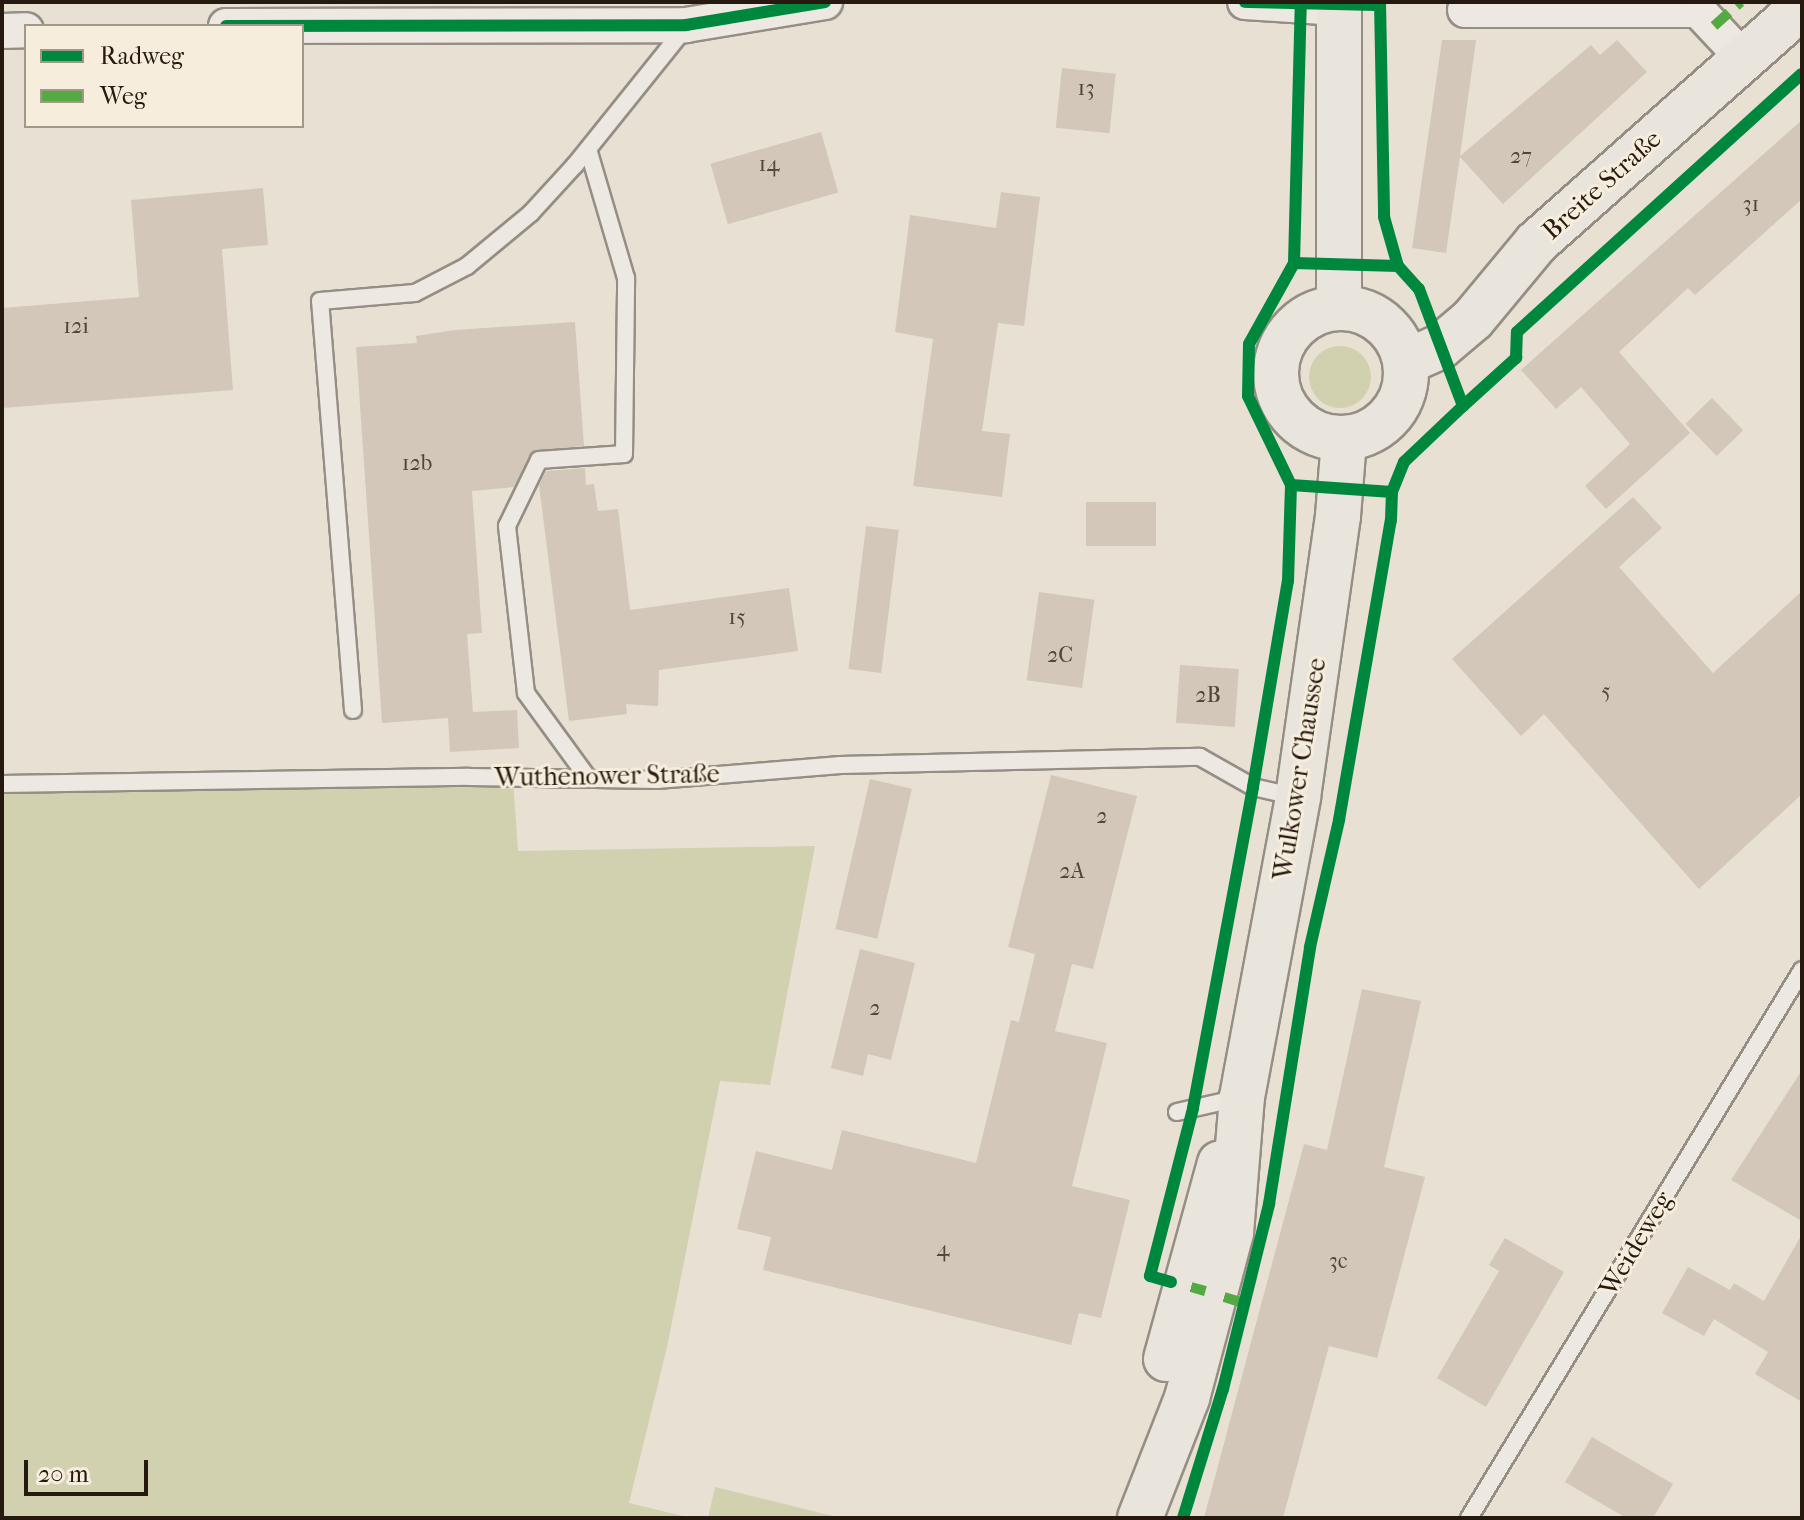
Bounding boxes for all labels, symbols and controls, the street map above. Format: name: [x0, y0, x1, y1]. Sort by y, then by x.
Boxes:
legend: [24, 24, 304, 128]
text: Radweg: [100, 42, 184, 70]
house number: 13: [1078, 76, 1094, 102]
text: Weg: [100, 82, 147, 110]
street label: Breite Straße: [1536, 124, 1668, 246]
house number: 27: [1510, 144, 1532, 170]
house number: 14: [759, 152, 779, 178]
house number: 31: [1743, 192, 1759, 218]
house number: 12i: [63, 314, 89, 340]
house number: 12b: [402, 451, 432, 477]
house number: 15: [728, 605, 746, 631]
house number: 2C: [1047, 643, 1073, 669]
street label: Wulkower Chaussee: [1267, 656, 1333, 882]
house number: 5: [1601, 679, 1611, 705]
house number: 2B: [1195, 683, 1221, 709]
street label: Wuthenower Straße: [494, 758, 720, 794]
house number: 2: [1096, 804, 1108, 830]
house number: 2A: [1059, 859, 1085, 885]
house number: 2: [869, 996, 881, 1022]
street label: Weideweg: [1593, 1186, 1679, 1302]
house number: 4: [937, 1237, 949, 1263]
house number: 3c: [1329, 1249, 1347, 1275]
scale bar: [28, 1444, 152, 1494]
text: 20 m: [38, 1460, 89, 1488]

